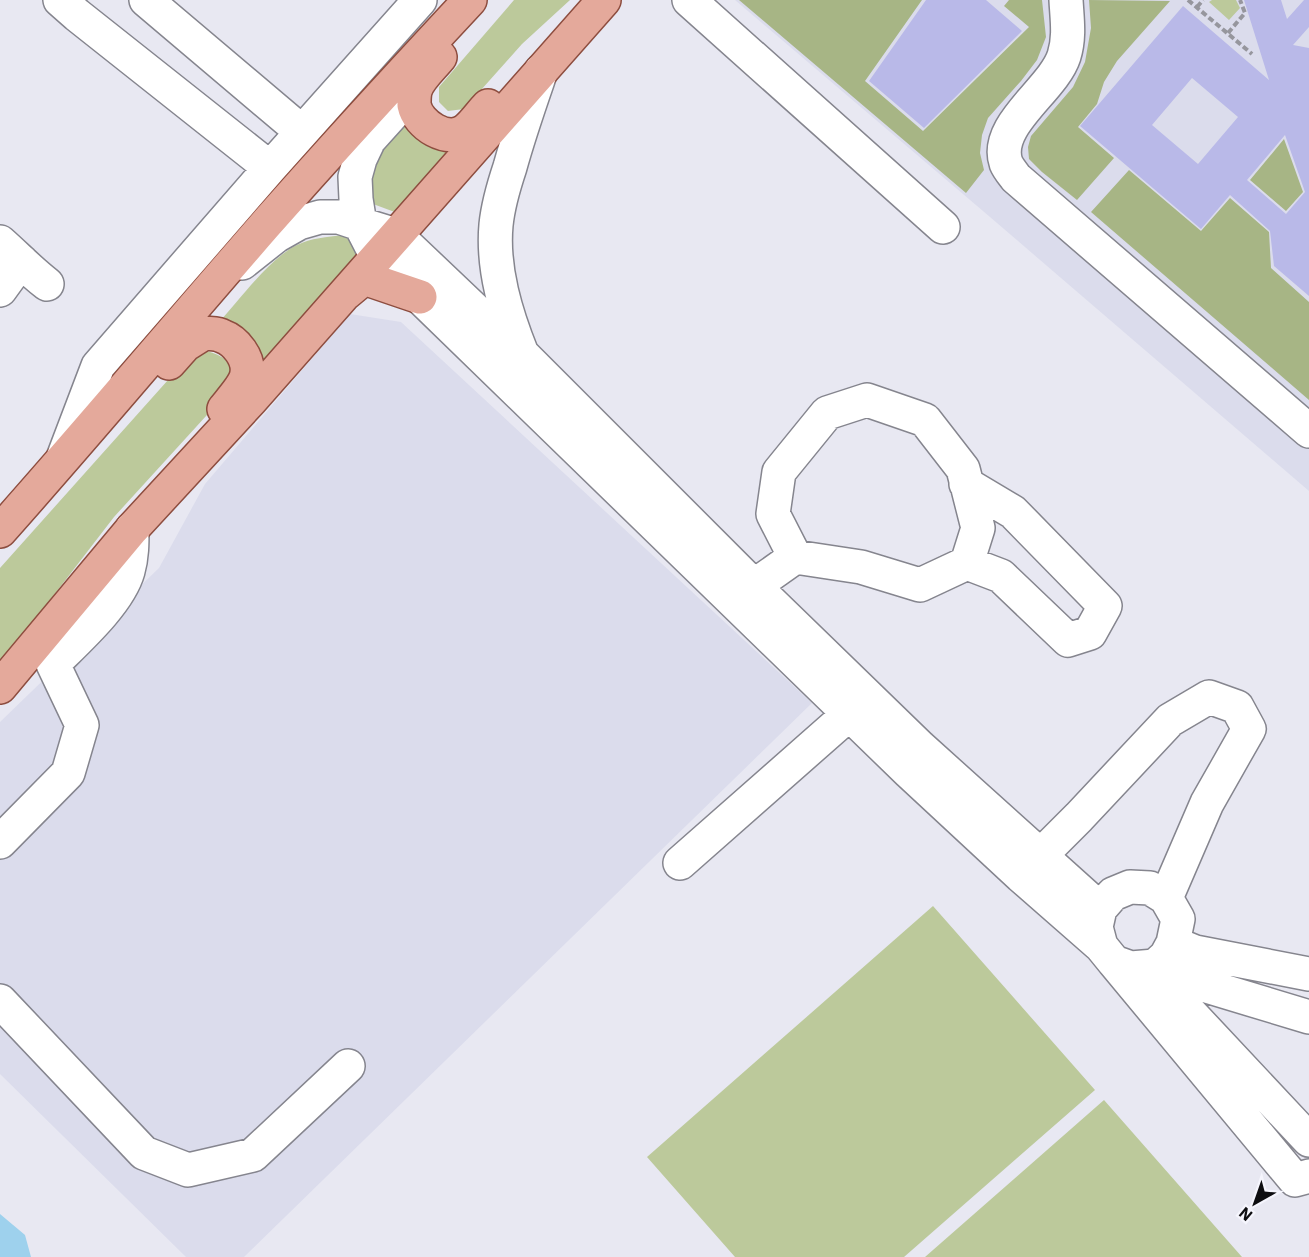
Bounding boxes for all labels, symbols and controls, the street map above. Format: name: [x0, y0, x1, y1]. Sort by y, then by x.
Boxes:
north arrow: [1225, 1173, 1285, 1233]
text: N: [1234, 1203, 1256, 1226]

